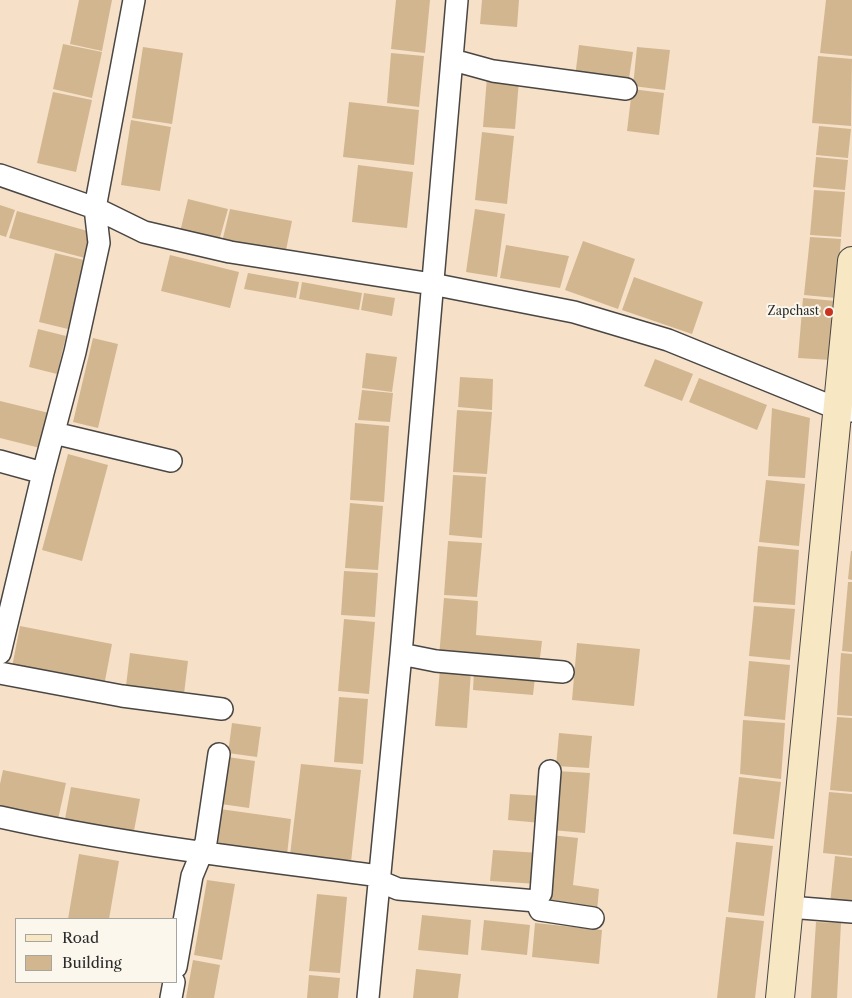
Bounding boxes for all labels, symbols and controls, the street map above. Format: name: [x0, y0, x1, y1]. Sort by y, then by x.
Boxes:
place label: Zapchast: [768, 305, 819, 319]
marker: Zapchast: [823, 306, 835, 318]
legend: [15, 918, 178, 983]
text: Road: [62, 928, 99, 947]
text: Building: [62, 953, 122, 972]

